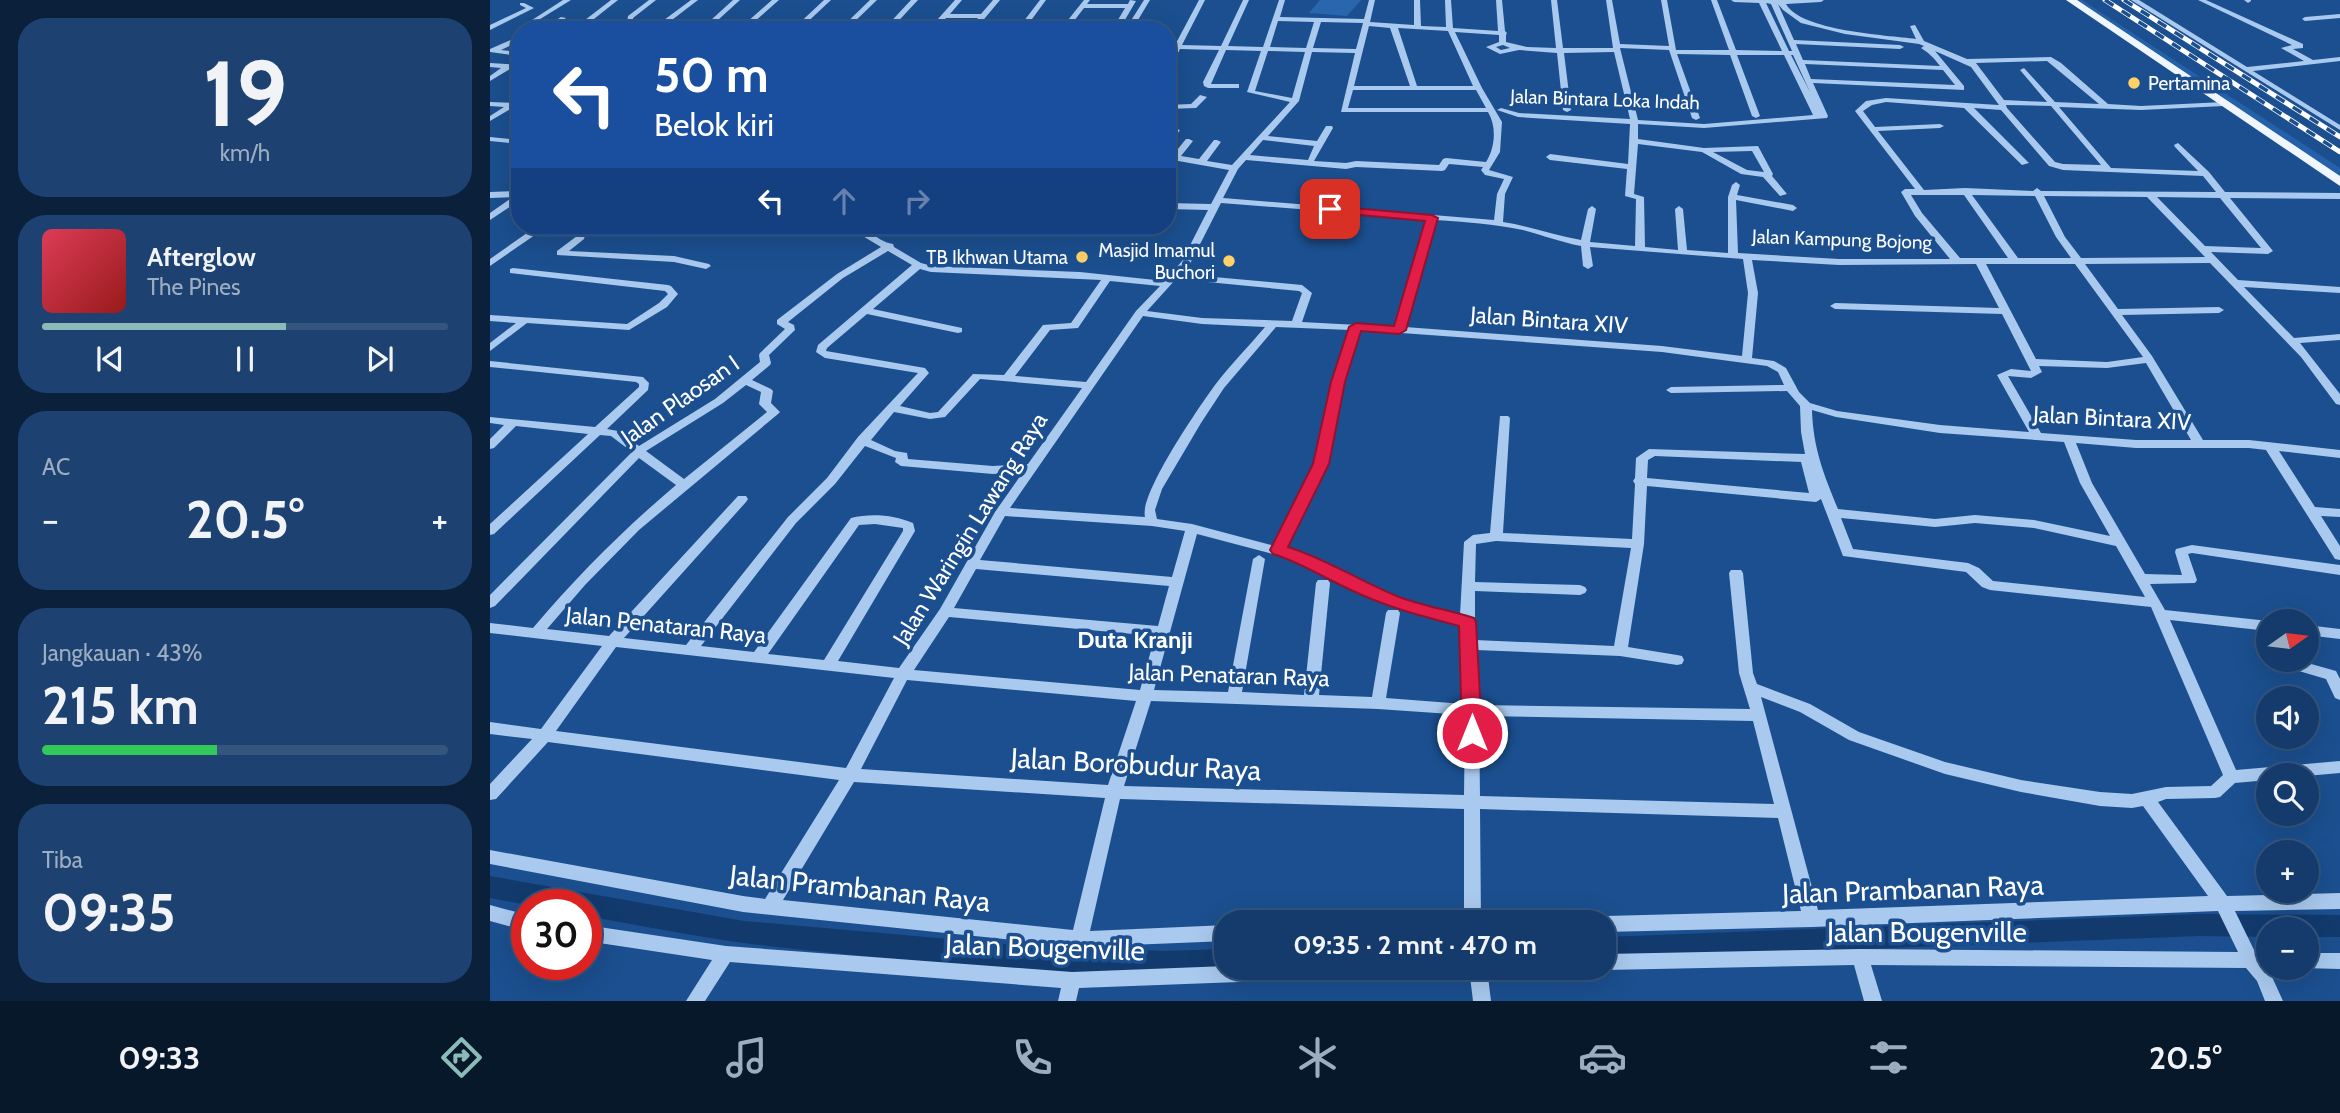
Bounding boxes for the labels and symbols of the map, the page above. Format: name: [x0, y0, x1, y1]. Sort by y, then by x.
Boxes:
place label: Pertamina: [2148, 72, 2230, 95]
marker: Pertamina: [2126, 75, 2142, 91]
street label: Jalan Bintara Loka Indah: [1509, 85, 1700, 114]
pin: [1300, 179, 1360, 239]
street label: Jalan Kampung Bojong: [1751, 225, 1933, 254]
place label: Masjid Imamul Buchori: [1098, 239, 1216, 284]
place label: TB Ikhwan Utama: [926, 246, 1068, 269]
marker: TB Ikhwan Utama: [1074, 249, 1090, 265]
marker: Masjid Imamul Buchori: [1221, 253, 1237, 269]
street label: Jalan Bintara XIV: [1468, 300, 1629, 339]
street label: Jalan Plaosan I: [615, 349, 744, 452]
street label: Jalan Bintara XIV: [2031, 400, 2192, 436]
street label: Jalan Waringin Lawang Raya: [886, 407, 1053, 651]
street label: Jalan Penataran Raya: [563, 600, 768, 649]
north arrow: [2256, 609, 2319, 672]
district label: Duta Kranji: [1077, 625, 1193, 654]
street label: Jalan Penataran Raya: [1127, 657, 1330, 693]
position arrow: [1435, 696, 1509, 770]
street label: Jalan Borobudur Raya: [1009, 740, 1263, 788]
street label: Jalan Prambanan Raya: [727, 857, 993, 919]
street label: Jalan Prambanan Raya: [1781, 867, 2045, 911]
speed limit sign: 30: [511, 889, 602, 980]
street label: Jalan Bougenville: [1826, 915, 2027, 949]
street label: Jalan Bougenville: [944, 926, 1145, 967]

